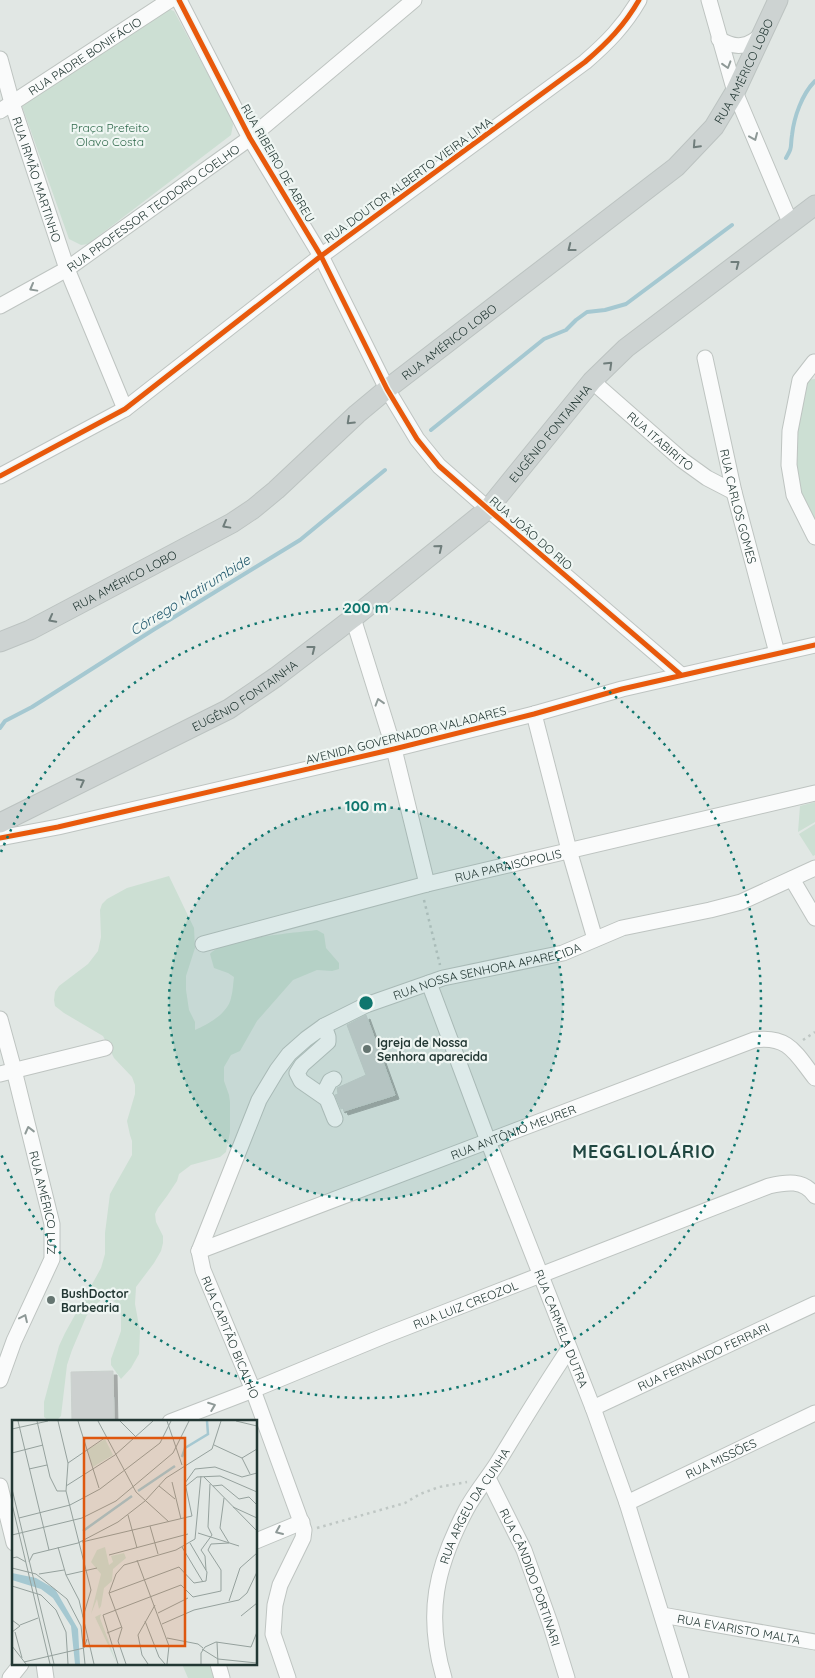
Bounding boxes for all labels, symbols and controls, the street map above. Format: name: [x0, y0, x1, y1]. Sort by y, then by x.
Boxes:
street label: RUA PADRE BONIFÁCIO: [25, 13, 144, 98]
street label: RUA AMÉRICO LOBO: [710, 16, 776, 126]
one-way arrow: [721, 61, 731, 69]
street label: RUA RIBEIRO DE ABREU: [238, 101, 318, 225]
street label: RUA DOUTOR ALBERTO VIEIRA LIMA: [321, 114, 495, 246]
street label: RUA IRMÃO MARTINHO: [10, 115, 65, 244]
park label: Praça Prefeito Olavo Costa: [71, 120, 149, 149]
one-way arrow: [748, 132, 759, 141]
one-way arrow: [693, 139, 702, 148]
street label: RUA PROFESSOR TEODORO COELHO: [63, 141, 242, 275]
one-way arrow: [568, 242, 577, 250]
one-way arrow: [730, 261, 739, 269]
one-way arrow: [30, 281, 39, 291]
street label: RUA AMÉRICO LOBO: [398, 300, 499, 383]
one-way arrow: [603, 361, 612, 370]
street label: EUGÊNIO FONTAINHA: [505, 381, 594, 485]
street label: RUA ITABIRITO: [624, 408, 697, 474]
one-way arrow: [346, 415, 355, 424]
street label: RUA CARLOS GOMES: [717, 447, 760, 565]
street label: RUA JOÃO DO RIO: [486, 493, 576, 573]
one-way arrow: [223, 519, 232, 529]
one-way arrow: [433, 545, 442, 553]
street label: RUA AMÉRICO LOBO: [70, 546, 179, 614]
water label: Córrego Matirumbide: [127, 550, 254, 639]
text: 200 m: [344, 598, 389, 617]
one-way arrow: [48, 613, 57, 623]
one-way arrow: [306, 646, 316, 655]
street label: EUGÊNIO FONTAINHA: [189, 656, 300, 734]
one-way arrow: [375, 699, 385, 707]
street label: AVENIDA GOVERNADOR VALADARES: [304, 703, 508, 767]
one-way arrow: [76, 778, 85, 788]
text: 100 m: [345, 796, 387, 815]
street label: RUA PARAISÓPOLIS: [453, 845, 563, 885]
street label: RUA NOSSA SENHORA APARECIDA: [391, 939, 583, 1003]
centre of rings: [357, 994, 375, 1012]
place label: Igreja de Nossa Senhora aparecida: [377, 1035, 488, 1064]
marker: Igreja de Nossa Senhora aparecida: [361, 1043, 373, 1055]
street label: RUA ANTÔNIO MEURER: [448, 1101, 578, 1162]
one-way arrow: [24, 1125, 35, 1134]
district label: MEGGLIOLÁRIO: [572, 1140, 716, 1163]
street label: RUA AMÉRICO LUZ: [27, 1149, 60, 1255]
street label: RUA CARMELA DUTRA: [532, 1267, 592, 1390]
street label: RUA CAPITÃO BICALHO: [199, 1273, 263, 1400]
street label: RUA LUIZ CREOZOL: [411, 1277, 520, 1331]
place label: BushDoctor Barbearia: [61, 1286, 129, 1315]
marker: BushDoctor Barbearia: [45, 1294, 57, 1306]
one-way arrow: [18, 1314, 29, 1323]
street label: RUA FERNANDO FERRARI: [635, 1319, 772, 1394]
one-way arrow: [207, 1402, 215, 1412]
inset map: [12, 1420, 258, 1666]
street label: RUA MISSÕES: [683, 1435, 759, 1481]
street label: RUA ARGEU DA CUNHA: [436, 1445, 513, 1566]
street label: RUA CÂNDIDO PORTINARI: [497, 1506, 564, 1648]
one-way arrow: [275, 1525, 284, 1536]
street label: RUA EVARISTO MALTA: [676, 1610, 802, 1647]

